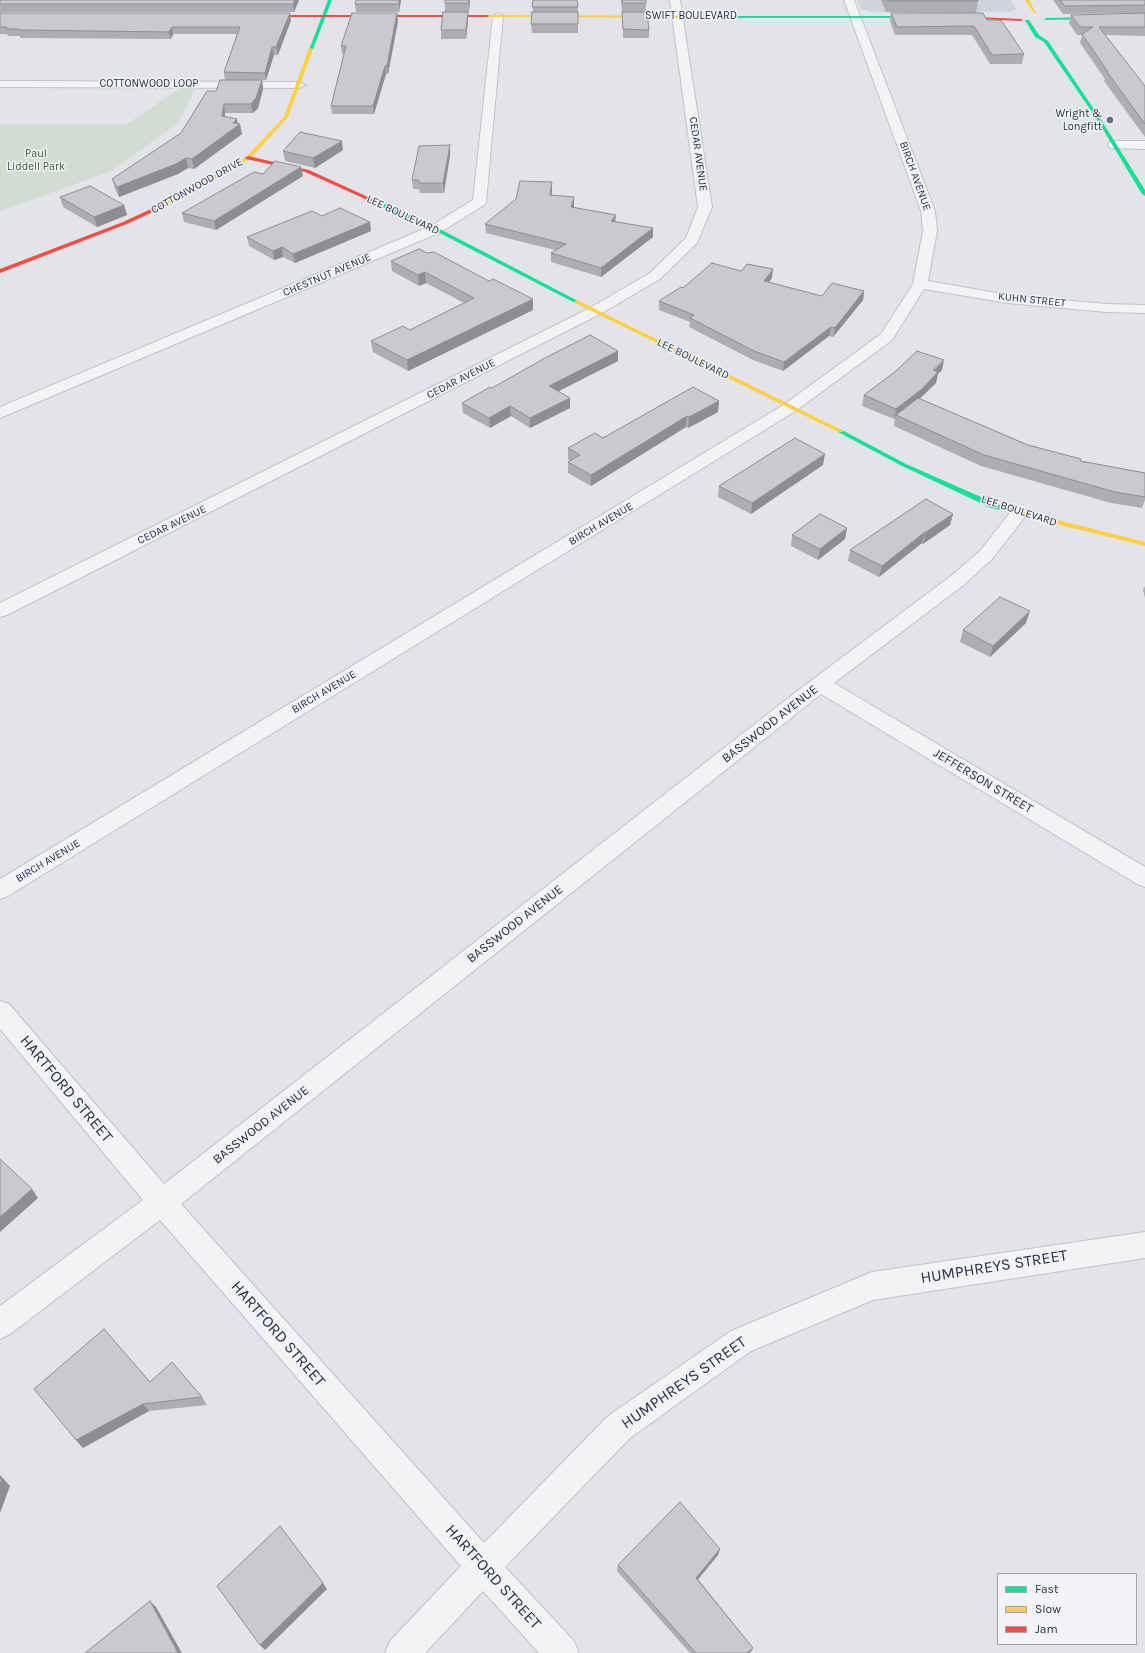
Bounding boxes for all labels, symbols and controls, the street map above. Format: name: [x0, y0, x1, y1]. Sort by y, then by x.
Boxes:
street label: SWIFT BOULEVARD: [645, 9, 737, 23]
street label: COTTONWOOD LOOP: [100, 77, 198, 91]
place label: Wright & Longfitt: [1056, 107, 1102, 133]
marker: Wright & Longfitt: [1105, 115, 1115, 125]
street label: CEDAR AVENUE: [686, 116, 710, 192]
street label: BIRCH AVENUE: [896, 140, 934, 212]
park label: Paul Liddell Park: [7, 147, 65, 173]
street label: COTTONWOOD DRIVE: [149, 155, 245, 217]
street label: LEE BOULEVARD: [365, 192, 441, 238]
street label: CHESTNUT AVENUE: [281, 250, 373, 300]
street label: KUHN STREET: [997, 290, 1067, 310]
street label: LEE BOULEVARD: [655, 336, 731, 382]
street label: CEDAR AVENUE: [425, 356, 497, 402]
street label: LEE BOULEVARD: [980, 493, 1058, 529]
street label: BIRCH AVENUE: [566, 500, 636, 548]
street label: CEDAR AVENUE: [135, 503, 209, 547]
street label: BIRCH AVENUE: [289, 668, 359, 716]
street label: BASSWOOD AVENUE: [719, 682, 821, 766]
street label: JEFFERSON STREET: [931, 745, 1035, 817]
street label: BIRCH AVENUE: [13, 837, 83, 885]
street label: BASSWOOD AVENUE: [464, 882, 566, 966]
street label: HARTFORD STREET: [16, 1031, 116, 1147]
street label: BASSWOOD AVENUE: [210, 1083, 312, 1167]
street label: HUMPHREYS STREET: [919, 1246, 1069, 1288]
street label: HARTFORD STREET: [227, 1277, 329, 1391]
street label: HUMPHREYS STREET: [618, 1333, 750, 1433]
street label: HARTFORD STREET: [441, 1521, 545, 1633]
legend: [997, 1573, 1137, 1645]
text: Fast: [1035, 1582, 1058, 1596]
text: Slow: [1035, 1602, 1061, 1616]
text: Jam: [1035, 1622, 1058, 1636]

